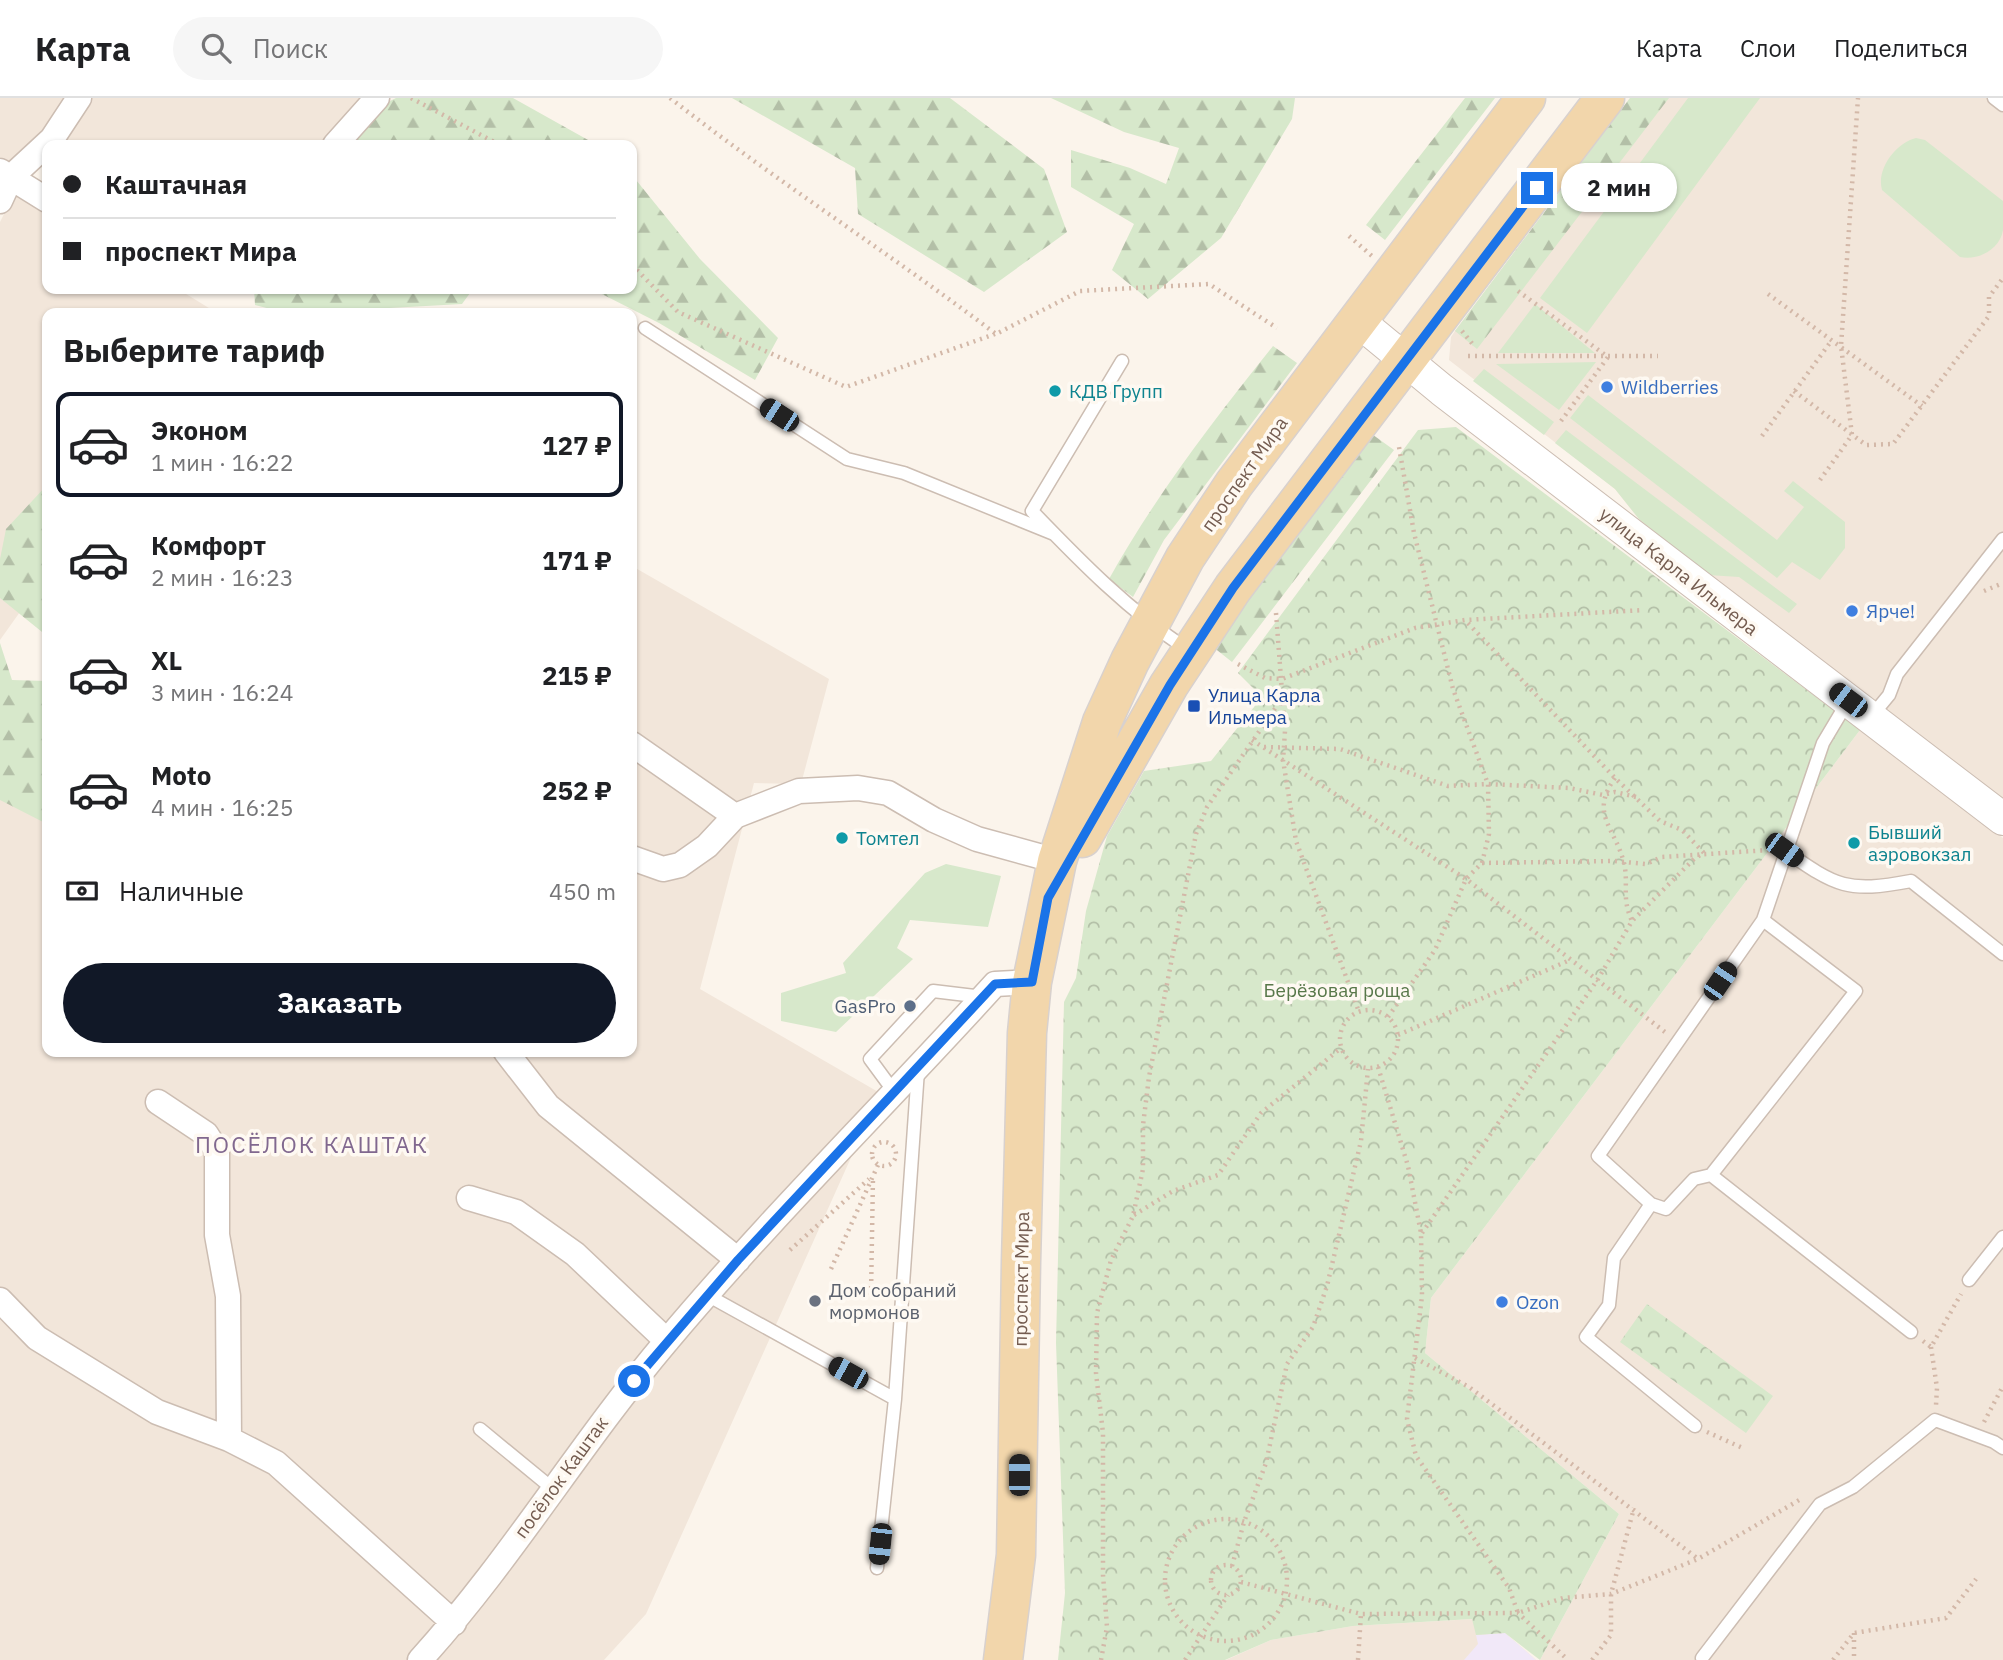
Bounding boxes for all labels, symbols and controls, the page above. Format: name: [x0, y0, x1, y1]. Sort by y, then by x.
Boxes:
search box: [173, 17, 663, 80]
text: Карта: [35, 27, 131, 70]
icon: search: [197, 29, 235, 67]
text: Поиск: [253, 31, 328, 65]
text: Карта: [1636, 32, 1702, 64]
text: Слои: [1740, 32, 1796, 64]
text: Поделиться: [1834, 32, 1968, 64]
callout: 2 мин: [1562, 164, 1677, 212]
text: Каштачная: [105, 167, 247, 201]
route end: [1521, 172, 1553, 204]
text: 2 мин: [1587, 172, 1651, 202]
text: проспект Мира: [105, 234, 297, 268]
text: Выберите тариф: [63, 329, 325, 371]
place label: Wildberries: [1621, 375, 1719, 399]
place label: КДВ Групп: [1069, 379, 1163, 403]
marker: Wildberries: [1599, 379, 1615, 395]
marker: КДВ Групп: [1047, 383, 1063, 399]
car: [756, 395, 803, 435]
street label: проспект Мира: [1195, 412, 1293, 536]
icon: car: [67, 413, 130, 476]
text: Эконом: [151, 413, 248, 447]
text: 127 ₽: [542, 428, 612, 462]
text: 1 мин · 16:22: [151, 447, 294, 477]
street label: улица Карла Ильмера: [1595, 502, 1763, 640]
icon: car: [67, 528, 130, 591]
text: Комфорт: [151, 528, 266, 562]
text: 171 ₽: [542, 543, 612, 577]
text: 2 мин · 16:23: [151, 562, 294, 592]
place label: Ярче!: [1866, 599, 1915, 623]
marker: Ярче!: [1844, 603, 1860, 619]
icon: car: [67, 643, 130, 706]
text: XL: [151, 643, 182, 677]
text: 215 ₽: [542, 658, 612, 692]
text: 3 мин · 16:24: [151, 677, 294, 707]
car: [1825, 679, 1872, 721]
place label: Улица Карла Ильмера: [1208, 683, 1321, 729]
marker: Улица Карла Ильмера: [1186, 698, 1202, 714]
icon: car: [67, 758, 130, 821]
text: Moto: [151, 758, 211, 792]
text: 252 ₽: [542, 773, 612, 807]
text: 4 мин · 16:25: [151, 792, 294, 822]
place label: Бывший аэровокзал: [1868, 820, 1972, 866]
place label: Томтел: [856, 826, 919, 850]
car: [1761, 829, 1808, 871]
marker: Томтел: [834, 830, 850, 846]
marker: Бывший аэровокзал: [1846, 835, 1862, 851]
icon: cash: [63, 872, 101, 910]
text: Наличные: [119, 874, 244, 908]
text: 450 m: [549, 876, 616, 906]
car: [1700, 958, 1741, 1004]
button: Заказать: [63, 963, 616, 1043]
park label: Берёзовая роща: [1264, 978, 1410, 1002]
place label: GasPro: [835, 994, 896, 1018]
marker: GasPro: [902, 998, 918, 1014]
district label: ПОСЁЛОК КАШТАК: [195, 1129, 429, 1159]
street label: проспект Мира: [1008, 1211, 1034, 1347]
place label: Дом собраний мормонов: [829, 1278, 957, 1324]
place label: Ozon: [1516, 1290, 1560, 1314]
marker: Дом собраний мормонов: [807, 1293, 823, 1309]
marker: Ozon: [1494, 1294, 1510, 1310]
car: [825, 1354, 872, 1392]
route start: [618, 1365, 650, 1397]
street label: посёлок Каштак: [509, 1411, 613, 1543]
car: [1009, 1454, 1030, 1496]
car: [868, 1522, 893, 1566]

